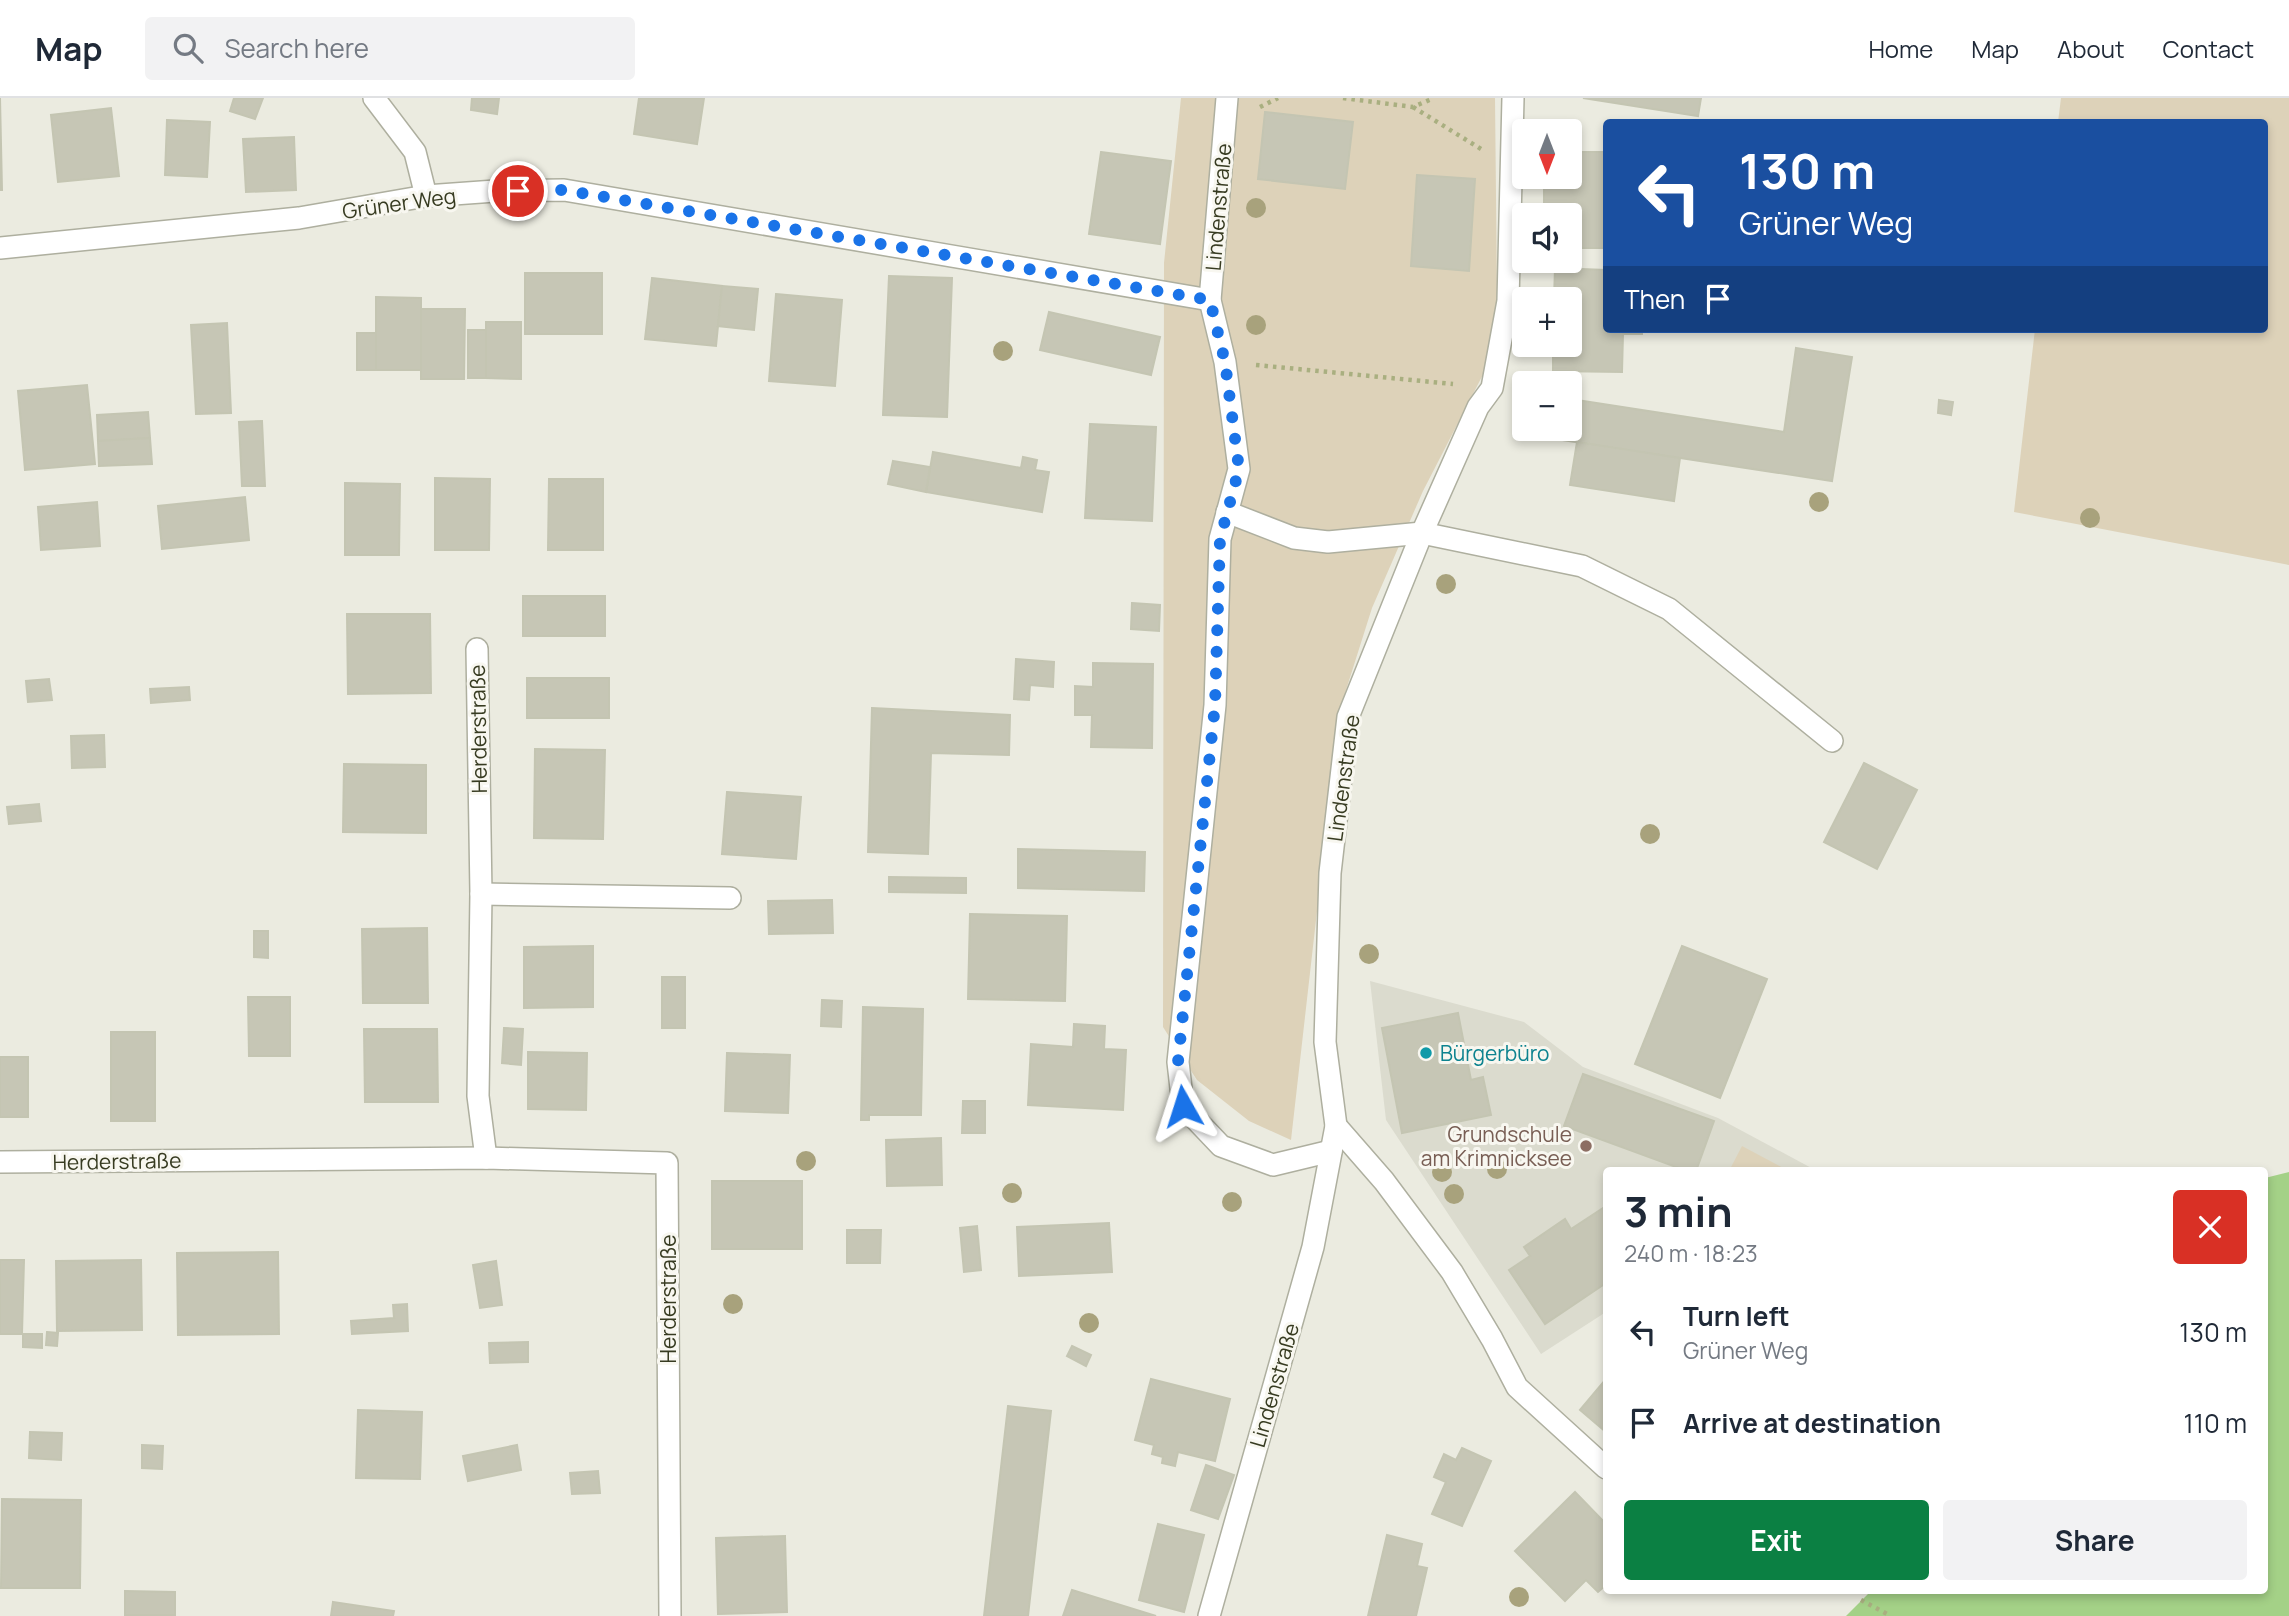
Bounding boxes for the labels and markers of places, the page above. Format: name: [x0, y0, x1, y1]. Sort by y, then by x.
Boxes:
pin: [488, 161, 548, 221]
place label: Bürgerbüro: [1440, 1039, 1549, 1067]
marker: Bürgerbüro: [1418, 1045, 1434, 1061]
place label: Grundschule am Krimnicksee: [1421, 1120, 1572, 1172]
marker: Grundschule am Krimnicksee: [1578, 1138, 1594, 1154]

